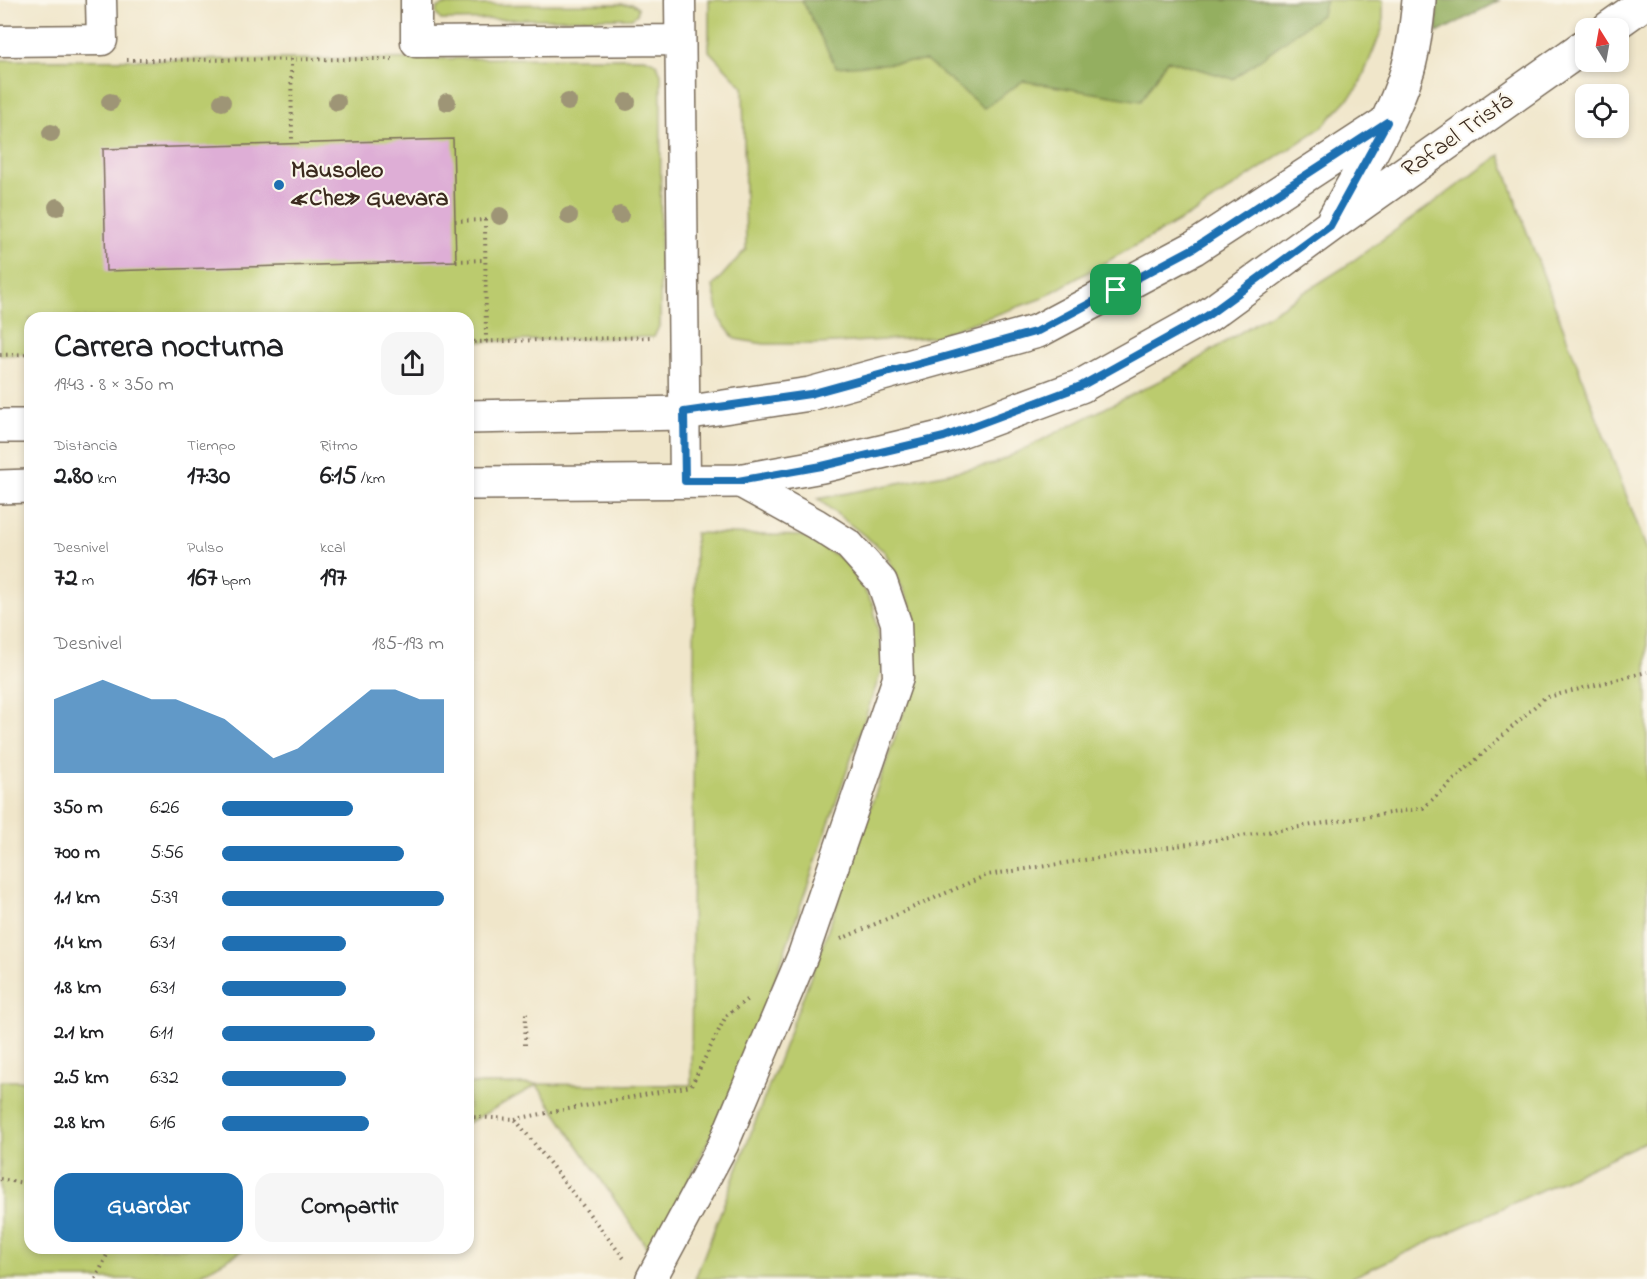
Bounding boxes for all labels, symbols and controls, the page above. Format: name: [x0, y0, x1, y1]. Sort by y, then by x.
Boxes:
north arrow: [1575, 18, 1629, 72]
map controls: [1575, 18, 1629, 138]
button: locate: [1575, 84, 1629, 138]
street label: Rafael Tristá: [1395, 85, 1521, 187]
place label: Mausoleo «Che» Guevara: [290, 154, 448, 217]
marker: Mausoleo «Che» Guevara: [272, 178, 286, 192]
pin: [1090, 264, 1141, 315]
icon: arrive: [1099, 273, 1132, 306]
text: Carrera nocturna: [54, 324, 284, 372]
button: share: [381, 332, 444, 395]
text: 19:43 · 8 × 350 m: [54, 371, 174, 400]
text: Distancia: [54, 434, 117, 458]
text: Tiempo: [187, 434, 236, 458]
text: Ritmo: [320, 434, 358, 458]
text: 2.80: [54, 458, 93, 496]
text: 17:30: [187, 458, 230, 496]
text: 6:15: [320, 458, 357, 496]
text: km: [93, 467, 117, 491]
text: /km: [357, 467, 385, 491]
text: Desnivel: [54, 536, 108, 560]
text: Pulso: [187, 536, 224, 560]
text: kcal: [320, 536, 345, 560]
text: 72: [54, 560, 78, 598]
text: 167: [187, 560, 217, 598]
text: 197: [320, 560, 347, 598]
text: m: [78, 569, 94, 593]
text: bpm: [217, 569, 251, 593]
text: Desnivel: [54, 630, 122, 659]
text: 185–193 m: [372, 630, 444, 659]
text: 350 m: [54, 794, 103, 823]
text: 6:26: [150, 794, 179, 823]
text: 700 m: [54, 839, 100, 868]
text: 5:56: [150, 839, 183, 868]
text: 1.1 km: [54, 884, 100, 913]
text: 5:39: [150, 884, 177, 913]
text: 1.4 km: [54, 929, 102, 958]
text: 6:31: [150, 929, 175, 958]
text: 1.8 km: [54, 974, 101, 1003]
text: 6:31: [150, 974, 175, 1003]
text: 2.1 km: [54, 1019, 104, 1048]
text: 6:11: [150, 1019, 173, 1048]
text: 2.5 km: [54, 1064, 109, 1093]
text: 6:32: [150, 1064, 179, 1093]
text: 2.8 km: [54, 1109, 105, 1138]
text: 6:16: [150, 1109, 176, 1138]
button: Guardar: [54, 1173, 243, 1242]
button: Compartir: [255, 1173, 444, 1242]

